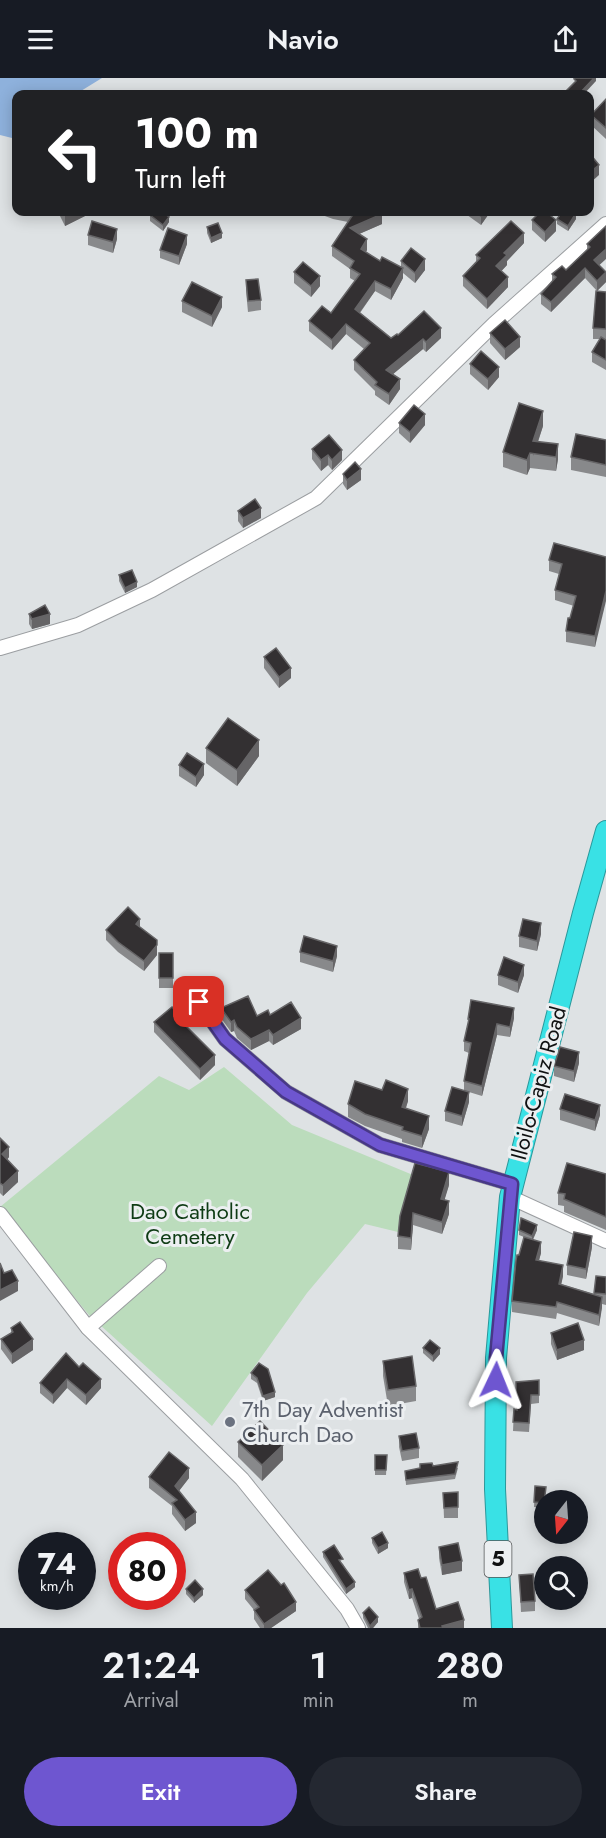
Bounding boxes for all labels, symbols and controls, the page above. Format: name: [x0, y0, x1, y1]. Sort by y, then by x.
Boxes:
text: Navio: [267, 20, 339, 59]
icon: menu: [24, 23, 57, 56]
icon: share: [549, 23, 582, 56]
text: 100 m: [135, 103, 259, 164]
icon: left: [36, 114, 114, 192]
text: Turn left: [135, 159, 225, 198]
pin: [173, 976, 224, 1027]
icon: arrive: [182, 985, 215, 1018]
street label: Iloilo-Capiz Road: [502, 1003, 574, 1163]
park label: Dao Catholic Cemetery: [130, 1195, 250, 1252]
position arrow: [464, 1348, 528, 1412]
place label: 7th Day Adventist Church Dao: [242, 1393, 404, 1450]
marker: 7th Day Adventist Church Dao: [223, 1415, 237, 1429]
north arrow: [534, 1490, 588, 1544]
map controls: [534, 1490, 588, 1610]
speed limit sign: 80: [108, 1532, 186, 1610]
road number: 5: [484, 1541, 512, 1577]
text: 74: [37, 1542, 77, 1585]
button: search: [534, 1556, 588, 1610]
text: km/h: [40, 1575, 74, 1597]
text: 21:24: [102, 1639, 200, 1691]
text: 1: [309, 1639, 327, 1691]
text: 280: [436, 1639, 504, 1691]
text: Arrival: [124, 1686, 179, 1715]
text: min: [303, 1686, 334, 1715]
text: m: [462, 1686, 478, 1715]
button: Exit: [24, 1757, 297, 1826]
button: Share: [309, 1757, 582, 1826]

